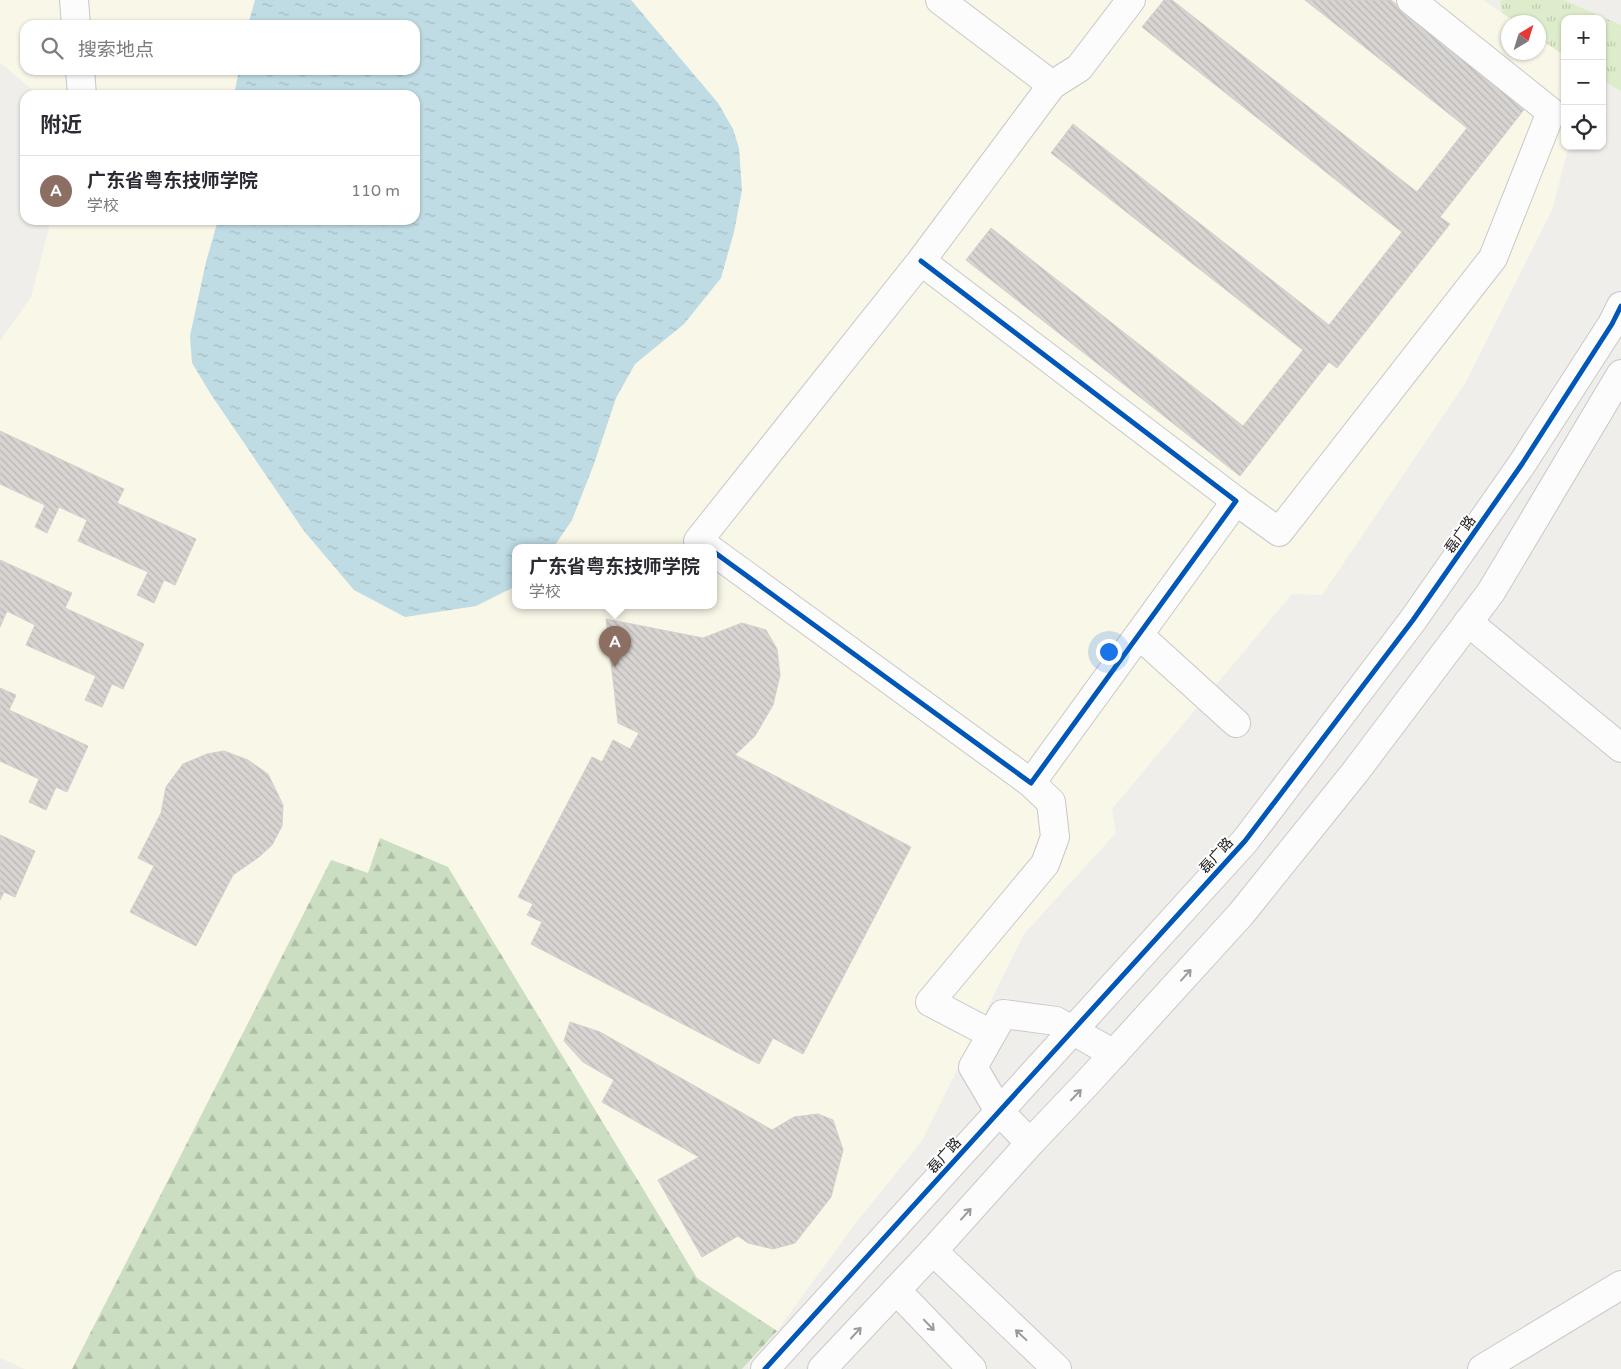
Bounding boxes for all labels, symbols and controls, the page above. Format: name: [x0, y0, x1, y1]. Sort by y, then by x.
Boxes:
north arrow: [1501, 15, 1546, 60]
map controls: [1561, 15, 1606, 150]
button: +: [1561, 15, 1606, 60]
search box: [20, 20, 420, 75]
icon: search: [38, 34, 66, 62]
text: 搜索地点: [78, 39, 154, 61]
button: −: [1561, 60, 1606, 105]
button: locate: [1561, 105, 1606, 150]
text: 附近: [40, 113, 82, 138]
text: 广东省粤东技师学院: [87, 170, 258, 192]
text: A: [50, 181, 62, 201]
text: 110 m: [351, 181, 400, 201]
text: 学校: [87, 196, 119, 216]
street label: 磊广路: [1441, 512, 1479, 556]
popup: [512, 544, 717, 609]
text: 广东省粤东技师学院: [529, 556, 700, 578]
text: 学校: [529, 582, 561, 602]
pin: A: [599, 626, 631, 667]
your location: [1096, 639, 1122, 665]
street label: 磊广路: [1196, 834, 1237, 877]
one-way arrow: [1180, 968, 1192, 981]
one-way arrow: [1070, 1088, 1082, 1101]
street label: 磊广路: [924, 1134, 965, 1177]
one-way arrow: [960, 1208, 971, 1221]
one-way arrow: [923, 1319, 935, 1331]
one-way arrow: [850, 1327, 861, 1340]
one-way arrow: [1015, 1329, 1028, 1341]

